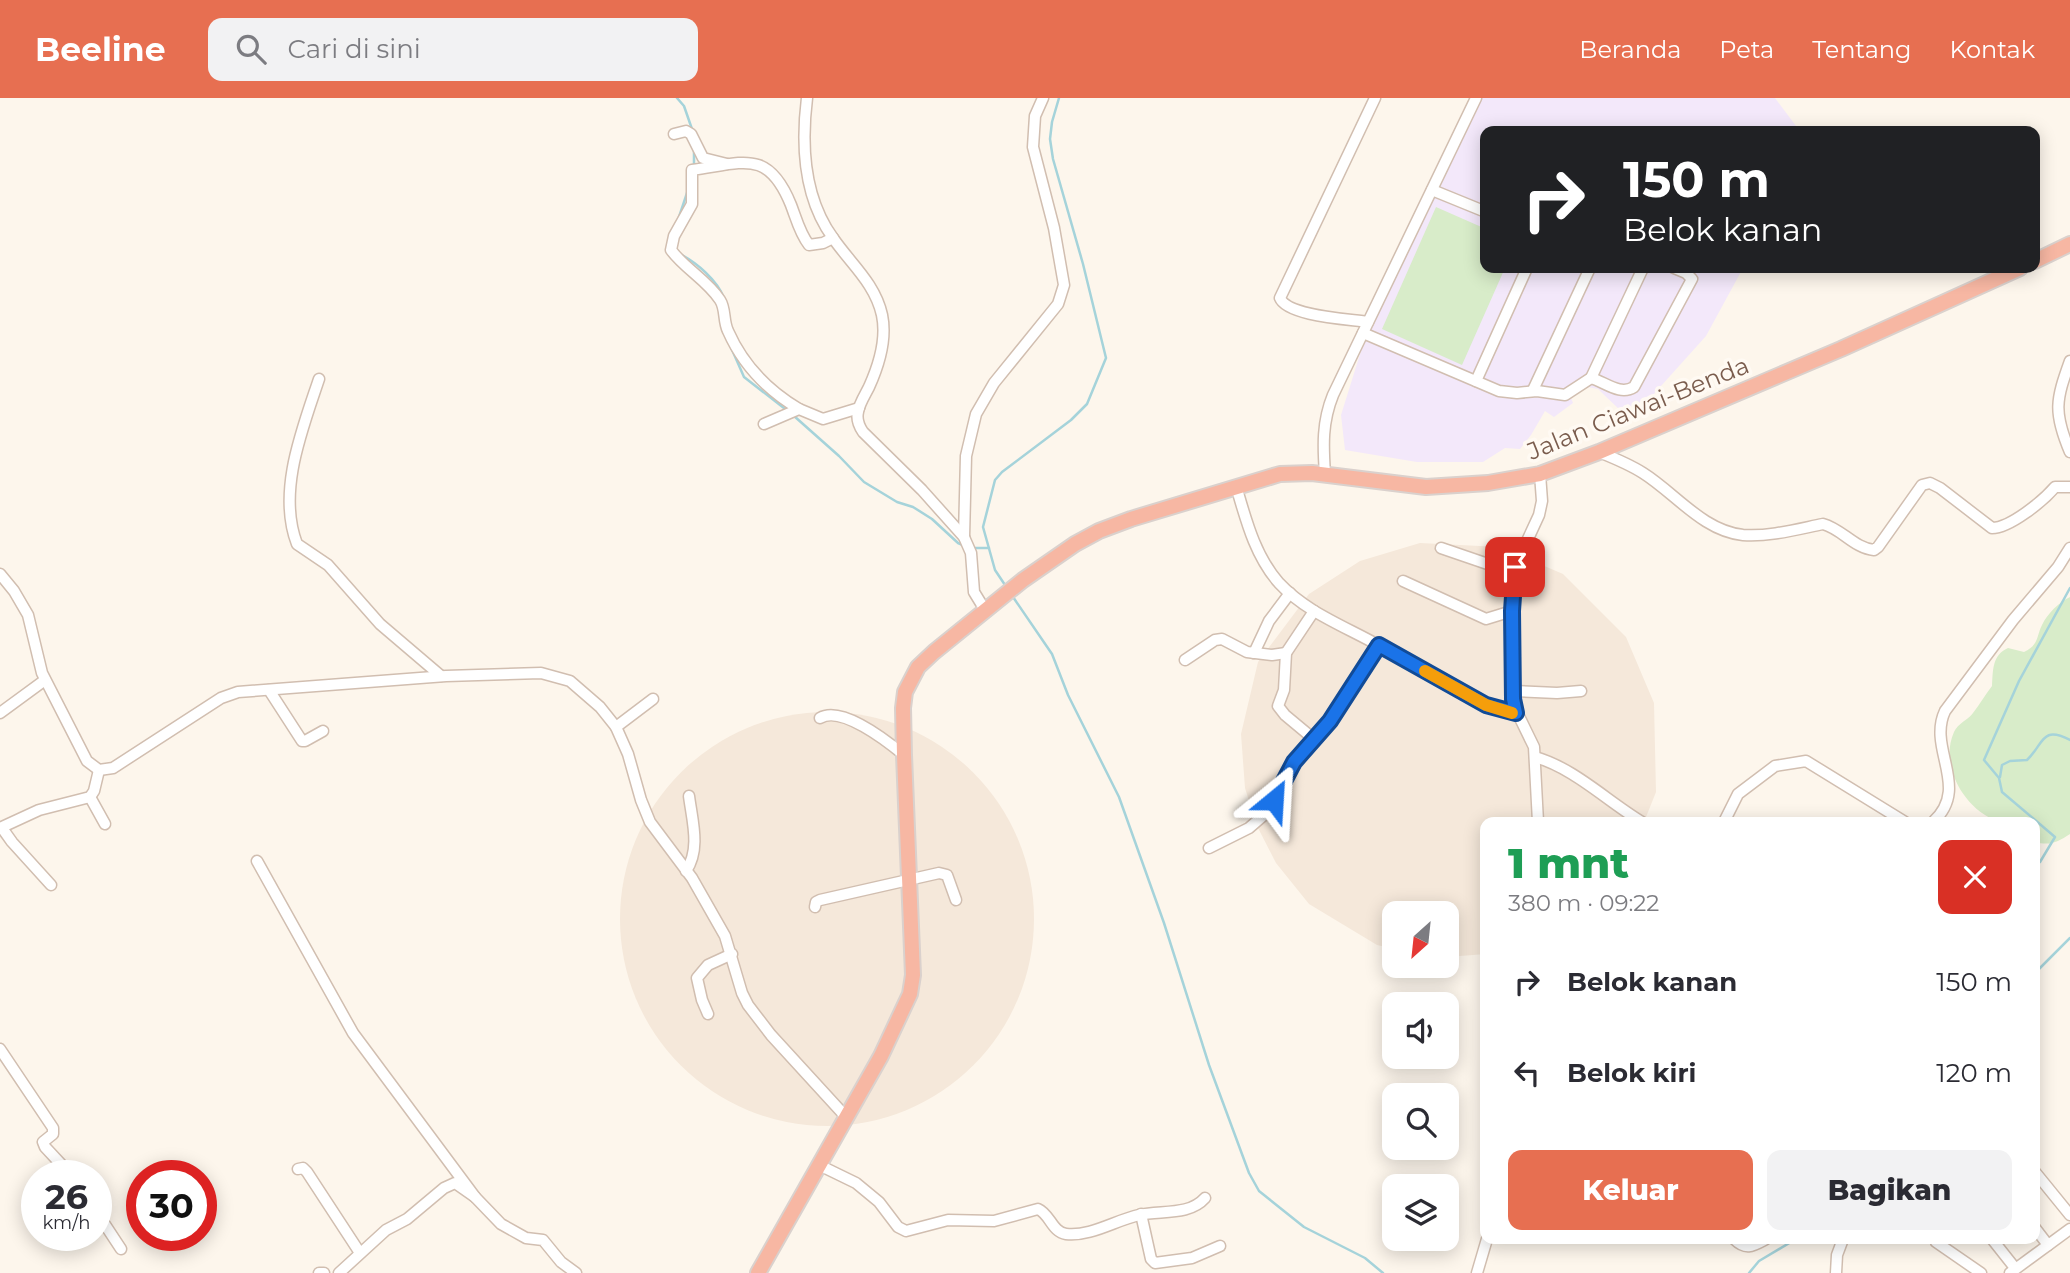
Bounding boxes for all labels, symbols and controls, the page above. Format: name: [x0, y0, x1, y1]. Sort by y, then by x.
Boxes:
search box: [208, 18, 698, 81]
text: Beeline: [35, 29, 166, 69]
icon: search: [232, 30, 270, 68]
text: Cari di sini: [288, 33, 421, 65]
text: Beranda: [1579, 35, 1681, 64]
text: Peta: [1719, 35, 1774, 64]
text: Tentang: [1812, 35, 1911, 64]
text: Kontak: [1949, 35, 2035, 64]
text: 150 m: [1623, 150, 1770, 209]
icon: right: [1508, 154, 1599, 245]
text: Belok kanan: [1623, 210, 1823, 249]
street label: Jalan Ciawai-Benda: [1522, 350, 1753, 466]
pin: [1485, 537, 1545, 597]
icon: arrive: [1496, 548, 1534, 586]
position arrow: [1237, 763, 1311, 837]
text: 1 mnt: [1508, 837, 1629, 889]
button: close: [1938, 840, 2012, 914]
text: 380 m · 09:22: [1508, 889, 1659, 917]
north arrow: [1382, 901, 1460, 978]
map controls: [1382, 901, 1459, 1251]
icon: right: [1508, 963, 1546, 1001]
text: Belok kanan: [1567, 966, 1737, 998]
text: 150 m: [1936, 966, 2012, 998]
button: sound: [1382, 992, 1459, 1069]
icon: left: [1508, 1054, 1546, 1092]
text: Belok kiri: [1567, 1057, 1696, 1089]
text: 120 m: [1936, 1057, 2012, 1089]
button: search: [1382, 1083, 1459, 1160]
button: Keluar: [1508, 1150, 1753, 1230]
button: Bagikan: [1767, 1150, 2012, 1230]
speed limit sign: 30: [126, 1160, 217, 1251]
button: layers: [1382, 1174, 1459, 1251]
text: 26: [45, 1175, 88, 1218]
text: km/h: [42, 1212, 91, 1234]

